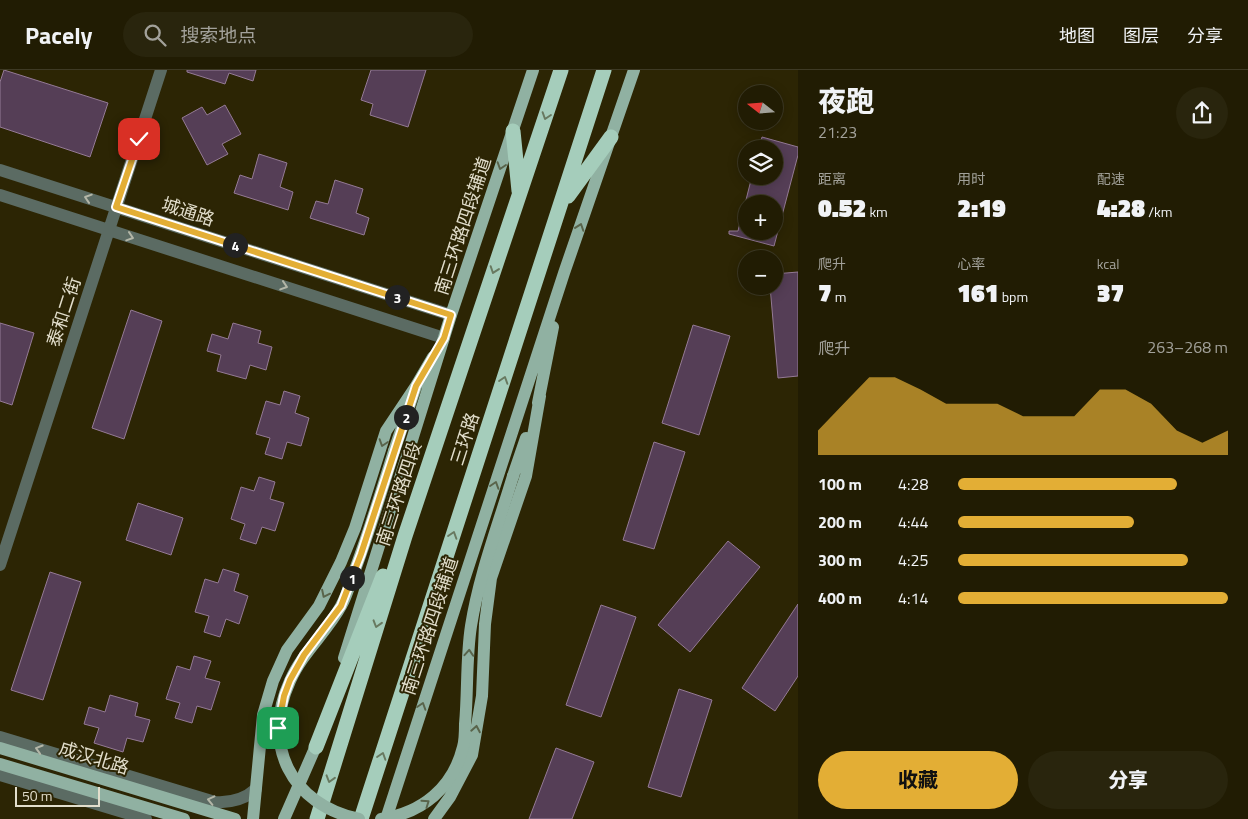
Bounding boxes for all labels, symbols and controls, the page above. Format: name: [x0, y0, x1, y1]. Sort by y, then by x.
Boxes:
search box: [123, 12, 473, 57]
text: Pacely: [25, 17, 93, 53]
text: 搜索地点: [181, 20, 257, 49]
icon: search: [141, 21, 169, 49]
text: 地图: [1059, 22, 1095, 49]
text: 图层: [1123, 22, 1159, 49]
text: 分享: [1187, 22, 1223, 49]
text: 夜跑: [818, 79, 874, 122]
north arrow: [738, 85, 782, 130]
map controls: [738, 85, 783, 295]
button: share: [1176, 87, 1228, 139]
one-way arrow: [541, 112, 551, 120]
pin: [118, 118, 160, 160]
text: 21:23: [818, 120, 857, 144]
icon: check: [125, 125, 153, 153]
button: layers: [738, 140, 783, 185]
street label: 南三环路四段辅道: [427, 153, 498, 298]
one-way arrow: [497, 161, 507, 170]
text: 距离: [818, 168, 846, 189]
text: 用时: [957, 168, 985, 189]
text: 配速: [1097, 168, 1125, 189]
text: 0.52: [818, 189, 866, 227]
text: 2:19: [957, 189, 1006, 227]
text: 4:28: [1097, 189, 1145, 227]
street label: 城通路: [158, 190, 218, 233]
one-way arrow: [85, 194, 93, 204]
button: +: [738, 195, 783, 240]
text: km: [866, 201, 888, 222]
text: /km: [1145, 201, 1172, 222]
one-way arrow: [574, 223, 584, 232]
one-way arrow: [125, 231, 133, 241]
pin: 4: [222, 232, 248, 258]
text: 4: [232, 235, 239, 256]
button: −: [738, 250, 783, 295]
text: 爬升: [818, 253, 846, 274]
text: 心率: [957, 253, 985, 274]
text: kcal: [1097, 253, 1120, 274]
one-way arrow: [490, 266, 500, 274]
street label: 泰和二街: [40, 273, 87, 350]
text: 7: [818, 274, 832, 312]
text: 161: [957, 274, 999, 312]
text: 37: [1097, 274, 1124, 312]
one-way arrow: [280, 281, 288, 291]
pin: 3: [384, 284, 410, 310]
text: m: [832, 286, 847, 307]
text: bpm: [999, 286, 1028, 307]
text: 3: [394, 287, 401, 308]
text: 263–268 m: [1147, 335, 1228, 359]
text: 爬升: [818, 336, 850, 360]
one-way arrow: [498, 377, 508, 385]
pin: 2: [394, 404, 418, 430]
text: 2: [403, 407, 410, 428]
street label: 三环路: [443, 409, 486, 469]
street label: 南三环路四段: [369, 438, 428, 549]
one-way arrow: [378, 438, 388, 447]
text: 100 m: [818, 472, 862, 496]
text: 4:28: [898, 472, 928, 496]
one-way arrow: [489, 481, 499, 490]
text: 200 m: [818, 510, 862, 534]
text: 4:44: [898, 510, 928, 534]
one-way arrow: [448, 531, 458, 540]
text: 300 m: [818, 548, 862, 572]
text: 4:25: [898, 548, 928, 572]
street label: 南三环路四段辅道: [394, 553, 465, 698]
pin: 1: [340, 566, 364, 590]
text: 1: [349, 568, 356, 589]
text: 400 m: [818, 586, 862, 610]
text: 4:14: [898, 586, 928, 610]
one-way arrow: [321, 589, 331, 598]
one-way arrow: [373, 619, 383, 628]
one-way arrow: [463, 649, 474, 657]
one-way arrow: [417, 702, 427, 711]
pin: [257, 707, 299, 749]
icon: arrive: [264, 714, 292, 742]
one-way arrow: [471, 724, 481, 733]
street label: 成汉北路: [56, 734, 133, 781]
one-way arrow: [35, 744, 43, 754]
button: 收藏: [818, 751, 1018, 809]
button: 分享: [1028, 751, 1228, 809]
one-way arrow: [376, 752, 386, 761]
one-way arrow: [325, 775, 335, 783]
scale bar: [15, 784, 100, 807]
text: 50 m: [22, 785, 52, 806]
one-way arrow: [207, 795, 216, 806]
one-way arrow: [420, 800, 429, 808]

